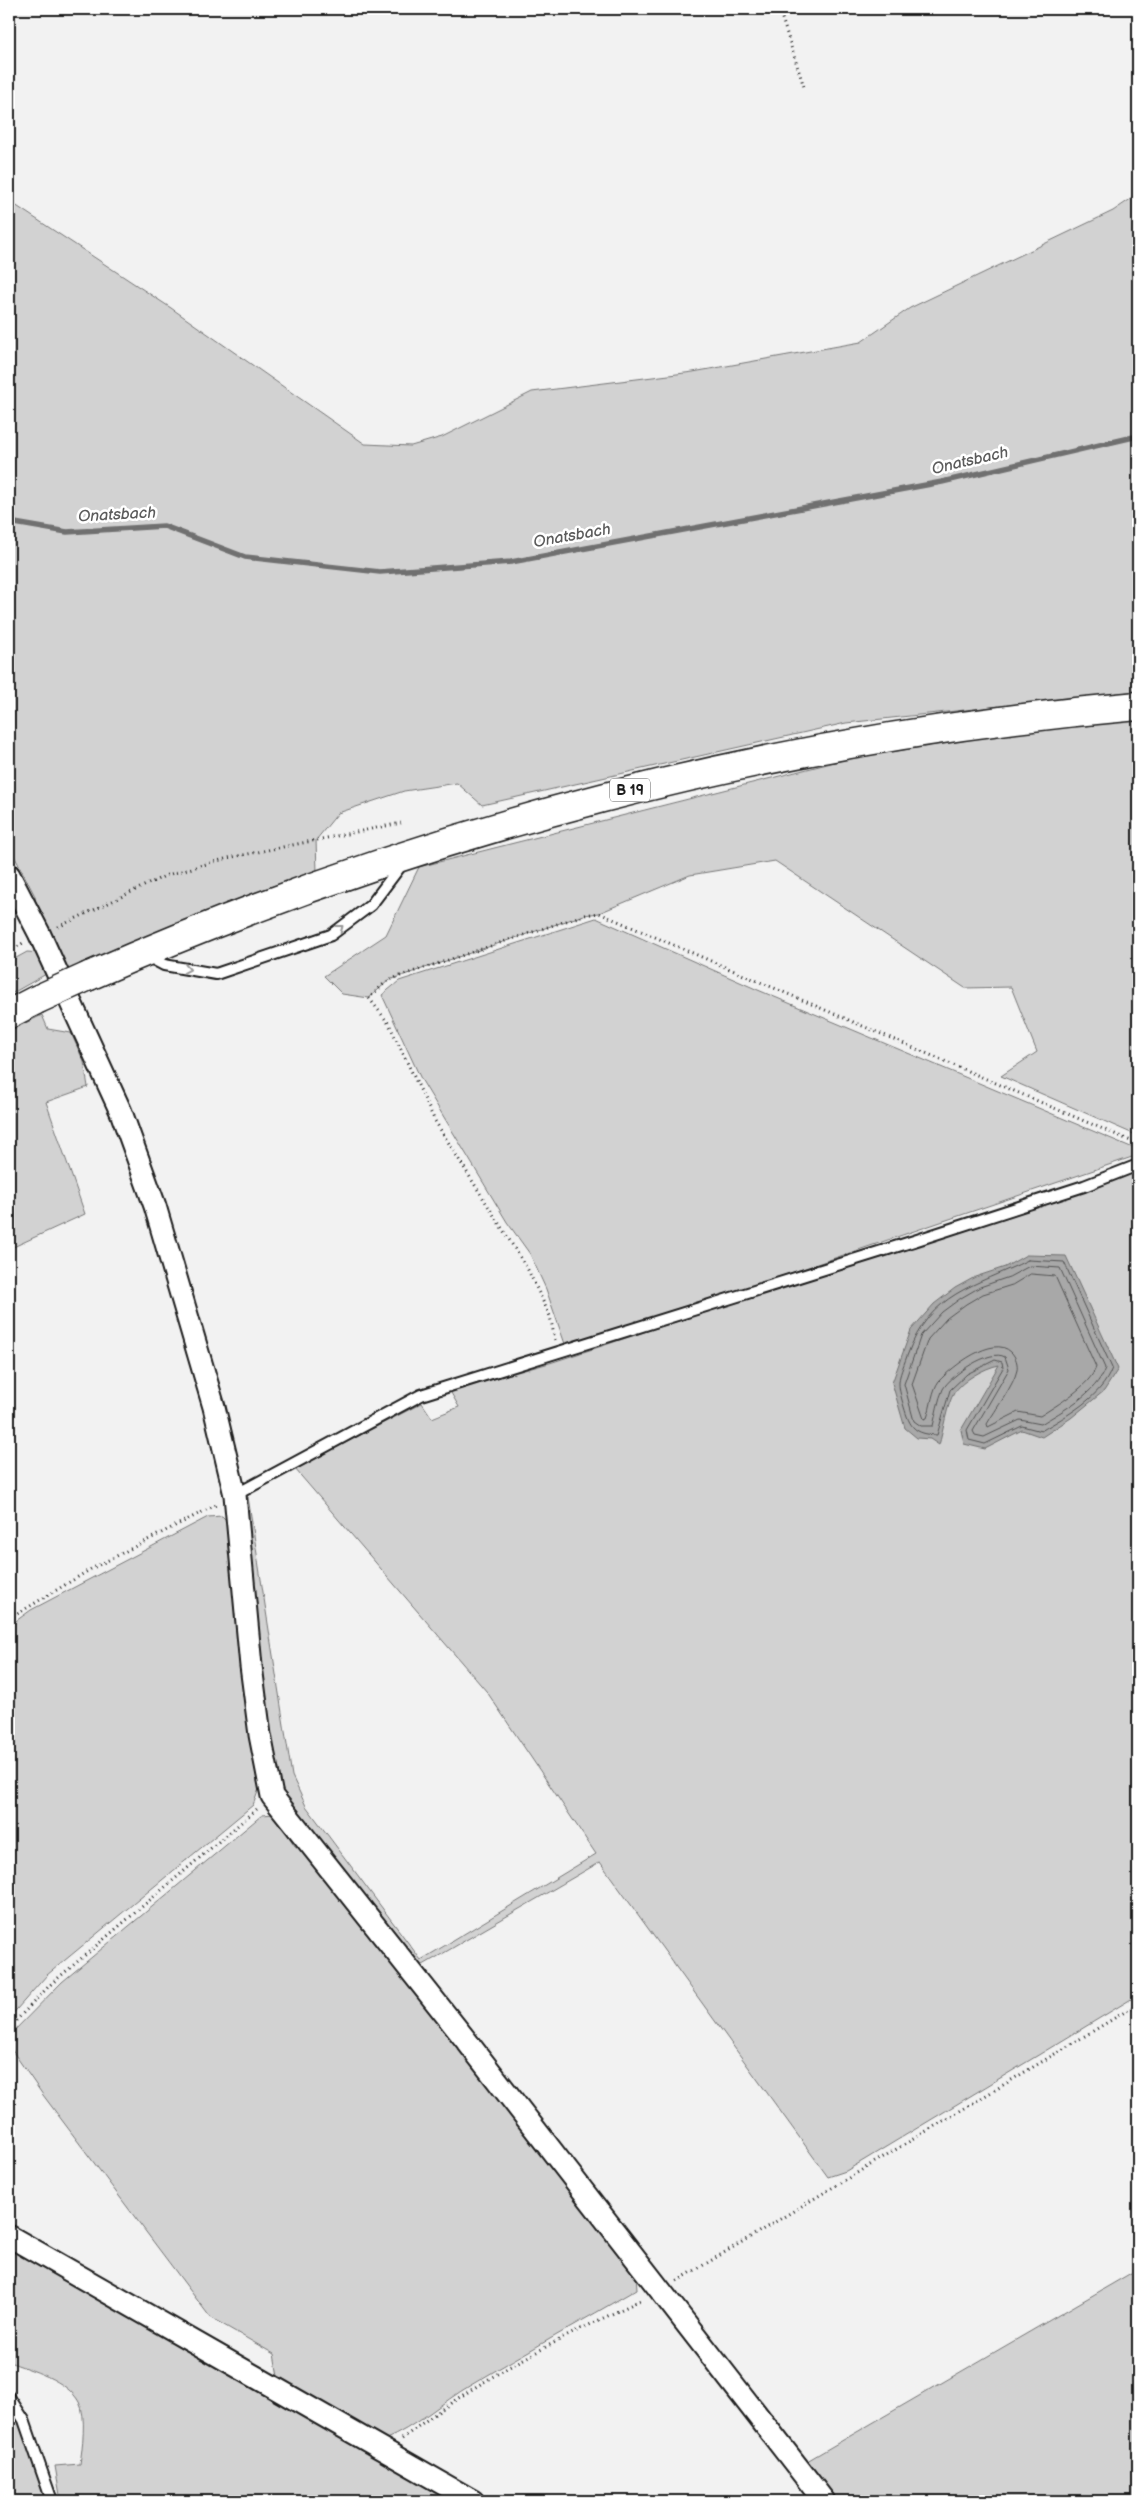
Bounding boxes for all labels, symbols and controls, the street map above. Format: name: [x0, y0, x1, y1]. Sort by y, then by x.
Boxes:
water label: Onatsbach: [930, 443, 1010, 479]
water label: Onatsbach: [77, 503, 157, 527]
water label: Onatsbach: [532, 520, 612, 552]
road number: B 19: [610, 778, 650, 802]
one-way arrow: [334, 925, 344, 934]
one-way arrow: [183, 963, 192, 974]

